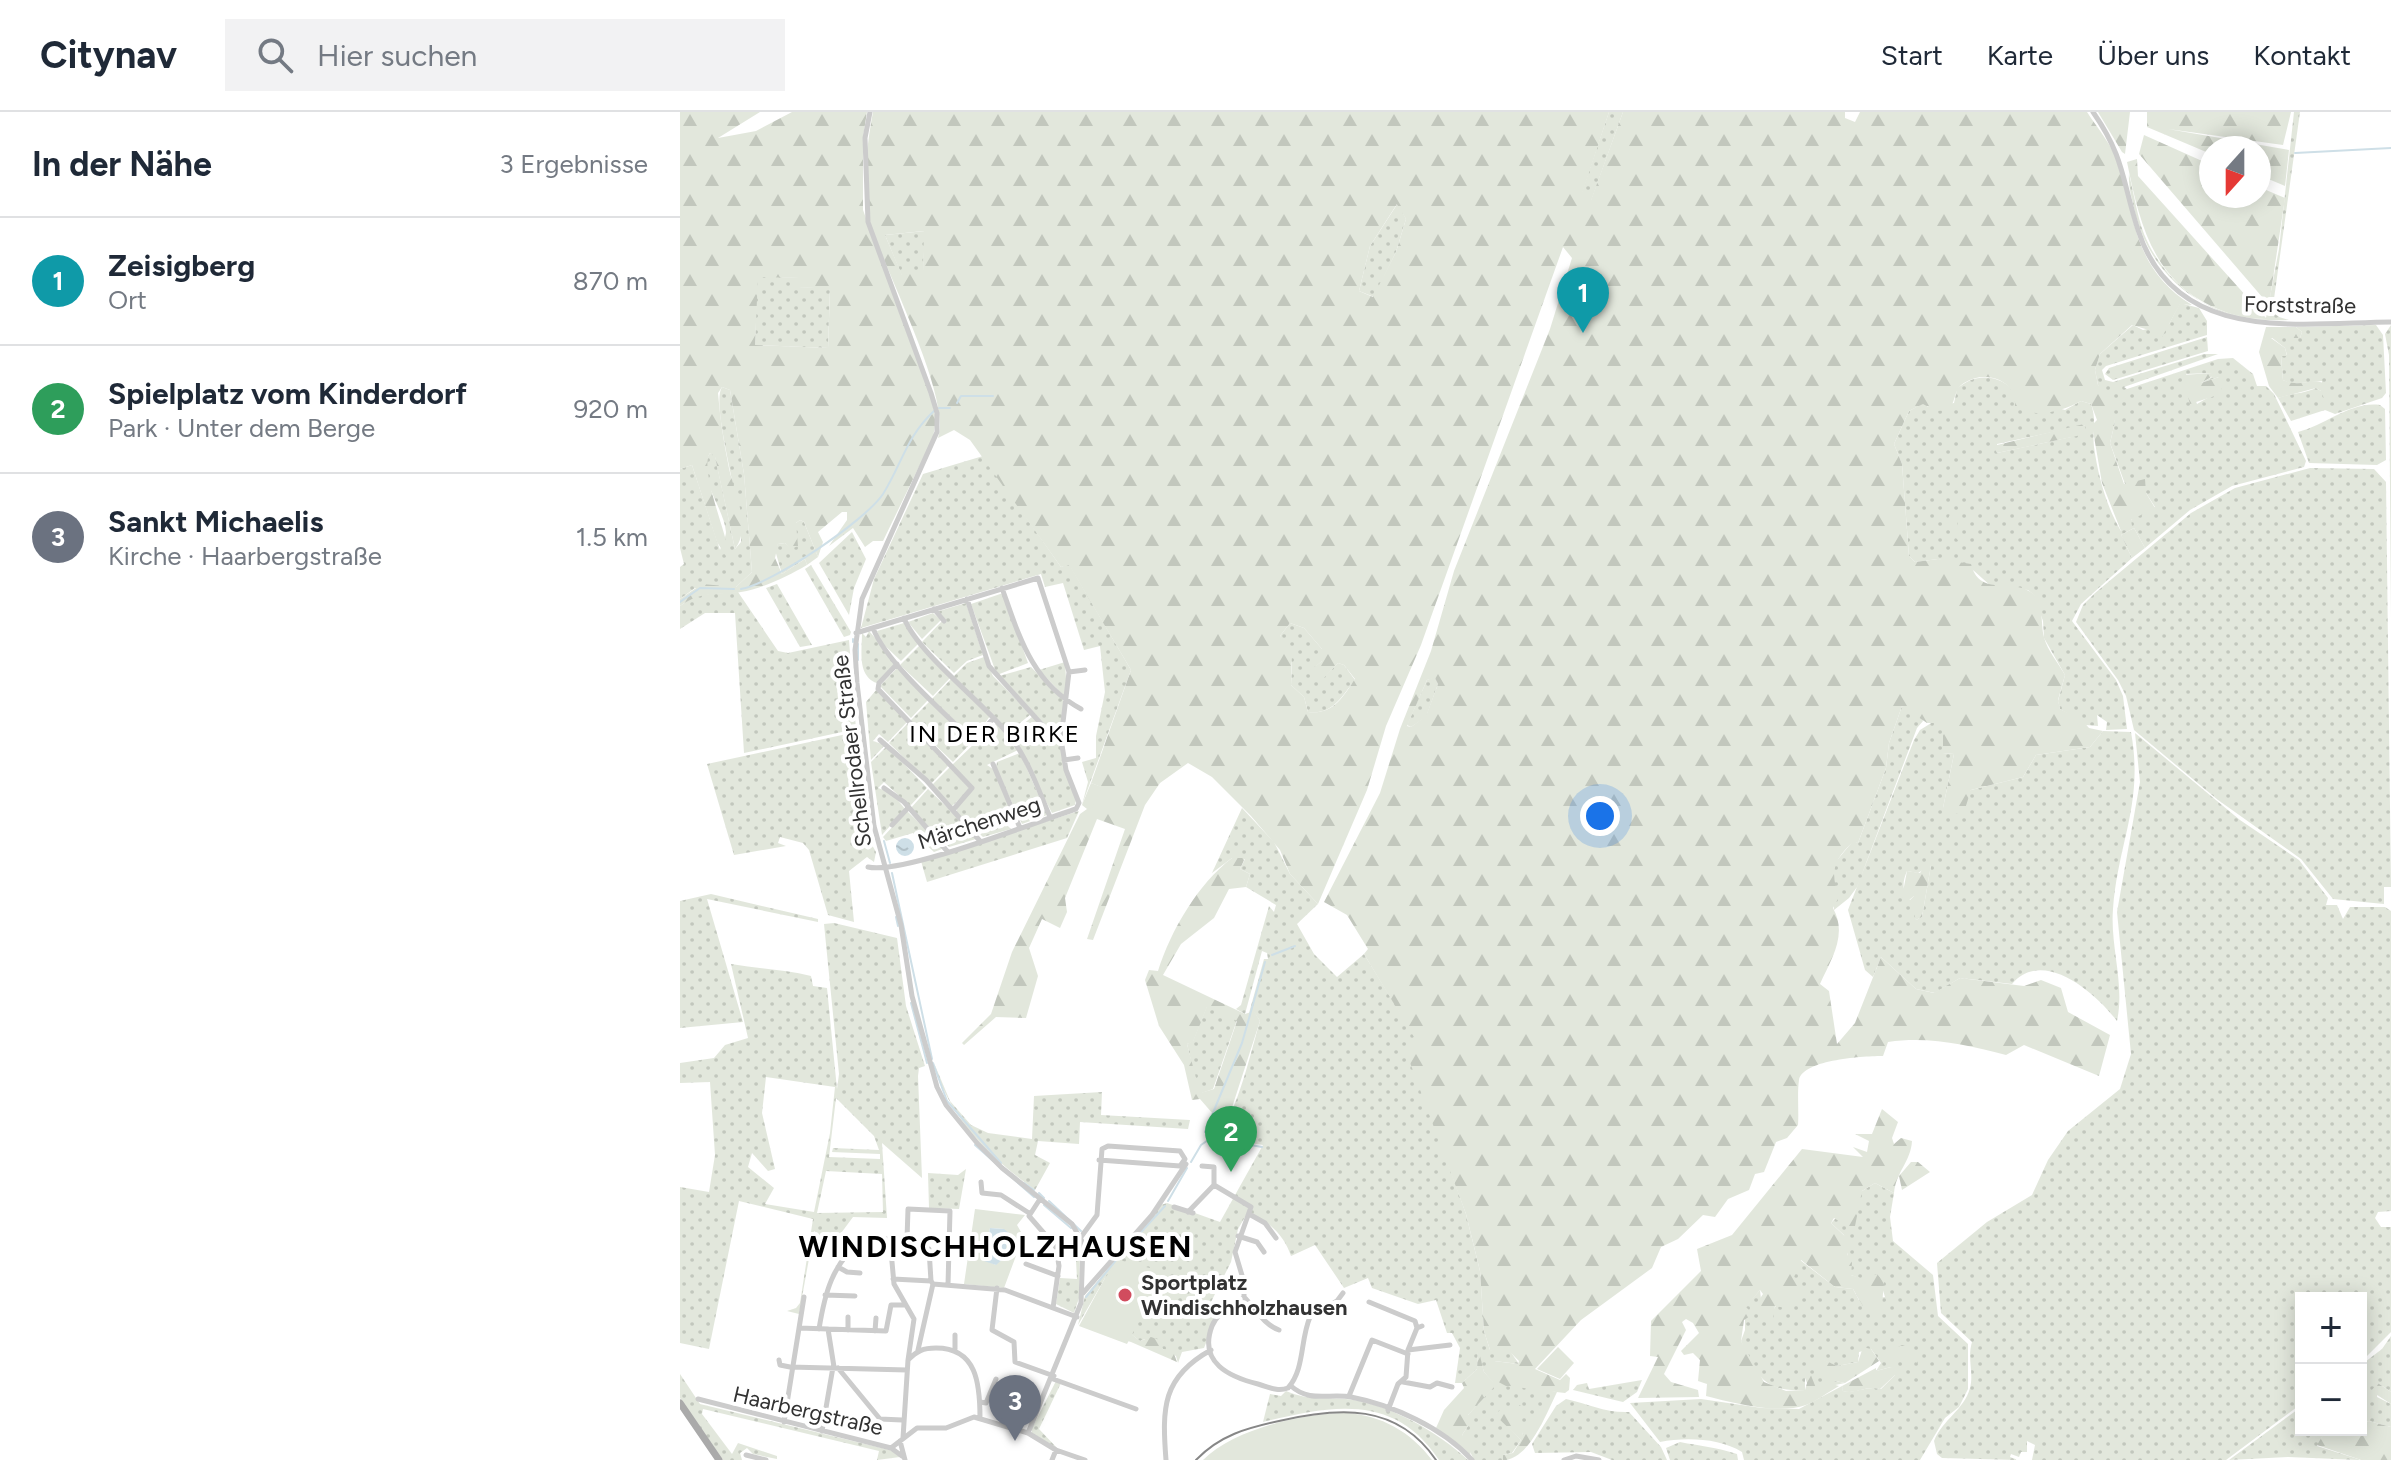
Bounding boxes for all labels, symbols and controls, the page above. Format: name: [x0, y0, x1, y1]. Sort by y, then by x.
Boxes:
search box: [225, 19, 785, 91]
text: Citynav: [40, 32, 177, 78]
icon: search: [253, 33, 297, 77]
text: Hier suchen: [317, 37, 477, 74]
text: Start: [1881, 38, 1943, 72]
text: Karte: [1987, 38, 2053, 72]
text: Über uns: [2097, 38, 2209, 72]
text: Kontakt: [2253, 38, 2351, 72]
north arrow: [2199, 136, 2271, 208]
text: In der Nähe: [32, 144, 212, 185]
text: 3 Ergebnisse: [500, 148, 648, 180]
text: Zeisigberg: [108, 247, 255, 284]
text: 1: [53, 265, 63, 297]
text: 870 m: [573, 265, 648, 297]
pin: 1: [1557, 267, 1609, 333]
text: Ort: [108, 284, 147, 316]
street label: Forststraße: [2244, 291, 2356, 319]
text: Spielplatz vom Kinderdorf: [108, 375, 467, 412]
text: 2: [50, 393, 66, 425]
text: 920 m: [574, 393, 648, 425]
text: Park · Unter dem Berge: [108, 412, 375, 444]
text: Sankt Michaelis: [108, 503, 323, 540]
text: 3: [51, 521, 65, 553]
text: 1.5 km: [576, 521, 648, 553]
text: Kirche · Haarbergstraße: [108, 540, 382, 572]
street label: Schellrodaer Straße: [827, 653, 877, 849]
district label: IN DER BIRKE: [909, 719, 1081, 748]
street label: Märchenweg: [914, 790, 1044, 856]
your location: [1580, 796, 1620, 836]
pin: 2: [1205, 1106, 1257, 1172]
district label: WINDISCHHOLZHAUSEN: [799, 1228, 1193, 1265]
place label: Sportplatz Windischholzhausen: [1141, 1269, 1348, 1321]
marker: Sportplatz Windischholzhausen: [1116, 1286, 1134, 1304]
map controls: [2295, 1292, 2367, 1436]
button: +: [2295, 1292, 2367, 1364]
button: −: [2295, 1364, 2367, 1436]
pin: 3: [989, 1375, 1041, 1441]
street label: Haarbergstraße: [730, 1381, 886, 1441]

